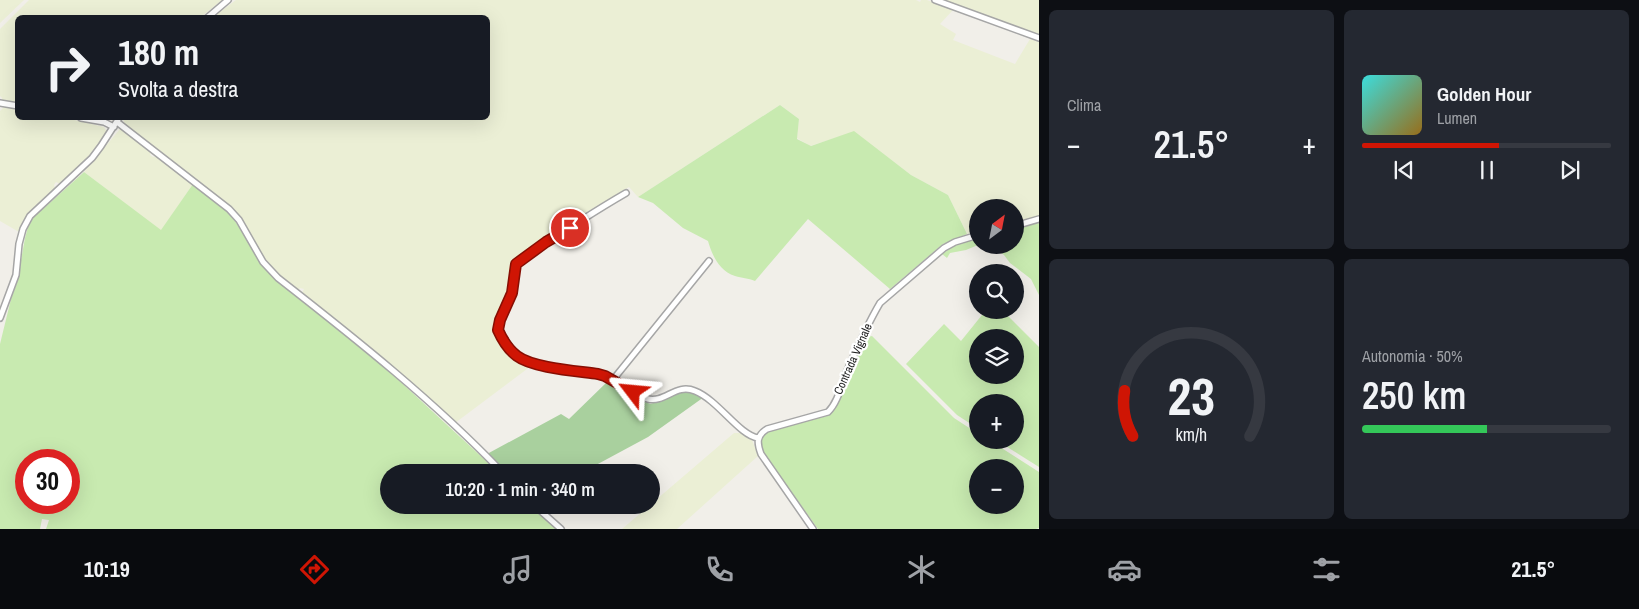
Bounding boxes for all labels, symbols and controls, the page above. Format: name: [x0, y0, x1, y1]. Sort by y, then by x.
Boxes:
text: 180 m: [118, 29, 199, 76]
icon: right: [35, 35, 100, 100]
text: Svolta a destra: [118, 74, 238, 104]
text: Golden Hour: [1437, 81, 1531, 107]
text: Clima: [1067, 94, 1101, 116]
text: Lumen: [1437, 107, 1477, 129]
text: 21.5°: [1154, 119, 1229, 170]
text: −: [1067, 125, 1080, 163]
text: +: [1303, 125, 1316, 163]
icon: previous: [1390, 156, 1418, 184]
icon: pause: [1473, 156, 1501, 184]
icon: next: [1556, 156, 1584, 184]
north arrow: [969, 199, 1024, 254]
map controls: [969, 199, 1024, 514]
pin: [549, 207, 591, 249]
icon: arrive: [556, 214, 584, 242]
button: search: [969, 264, 1024, 319]
street label: Contrada Vignale: [830, 321, 876, 397]
button: layers: [969, 329, 1024, 384]
text: Autonomia · 50%: [1362, 345, 1463, 367]
text: 23: [1168, 361, 1215, 431]
position arrow: [606, 365, 658, 417]
text: 250 km: [1362, 370, 1466, 421]
button: +: [969, 394, 1024, 449]
text: km/h: [1176, 423, 1207, 447]
speed limit sign: 30: [15, 449, 80, 514]
button: −: [969, 459, 1024, 514]
text: 10:20 · 1 min · 340 m: [445, 476, 595, 502]
icon: directions: [297, 552, 332, 587]
icon: music: [500, 552, 535, 587]
icon: phone: [702, 552, 737, 587]
icon: climate: [904, 552, 939, 587]
icon: car: [1107, 552, 1142, 587]
icon: filters: [1309, 552, 1344, 587]
text: 10:19: [84, 554, 130, 584]
text: 21.5°: [1511, 554, 1555, 584]

